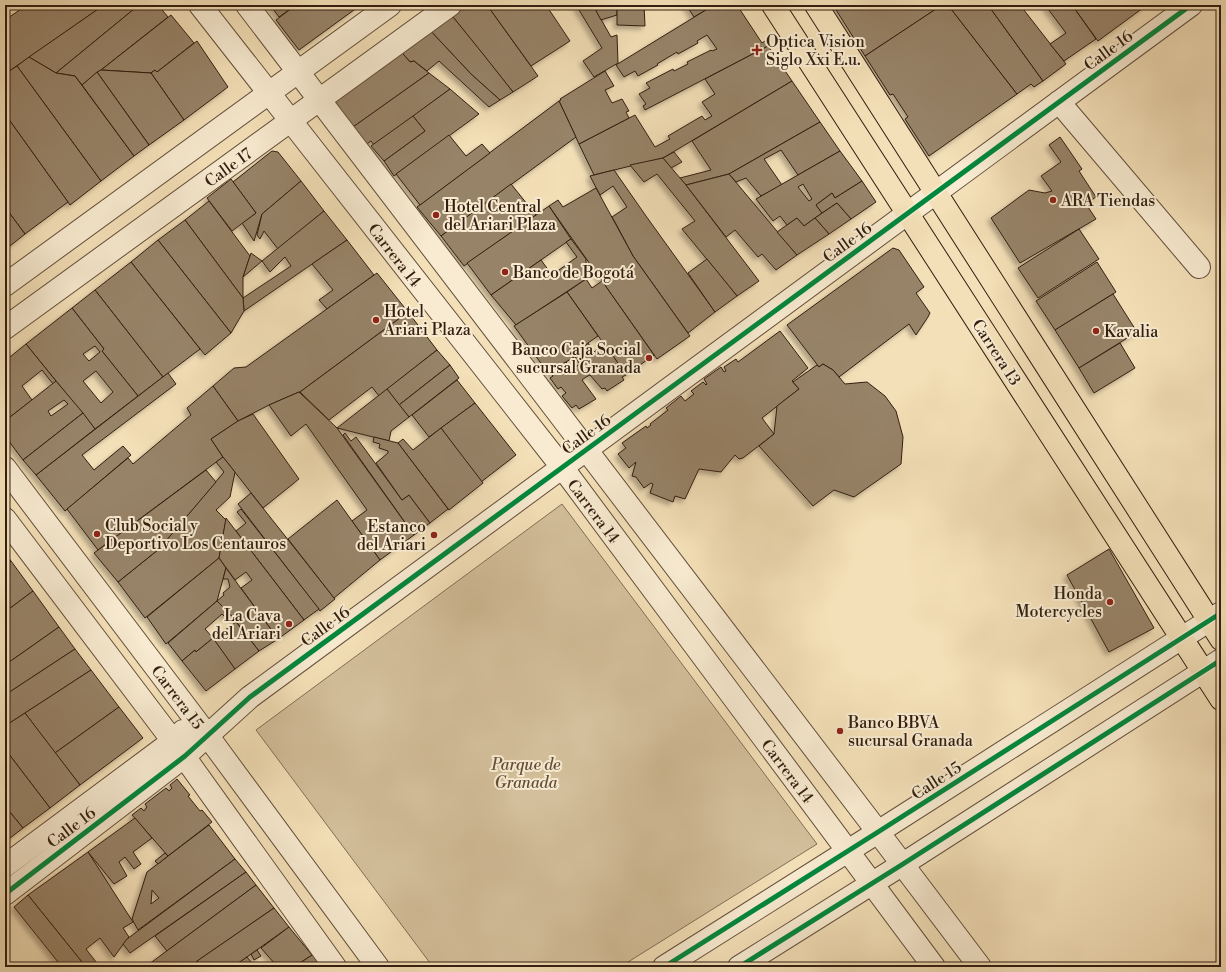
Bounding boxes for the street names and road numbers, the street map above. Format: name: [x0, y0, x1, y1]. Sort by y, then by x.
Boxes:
street label: Calle 16: [1080, 26, 1137, 75]
street label: Calle 17: [201, 144, 256, 192]
street label: Calle 16: [819, 218, 876, 267]
street label: Carrera 14: [363, 220, 426, 292]
street label: Carrera 13: [967, 316, 1025, 390]
street label: Calle 16: [558, 410, 615, 459]
street label: Carrera 14: [563, 476, 624, 548]
street label: Calle 16: [297, 602, 354, 651]
street label: Carrera 15: [147, 662, 208, 734]
street label: Carrera 14: [757, 736, 818, 808]
street label: Calle 15: [908, 757, 965, 804]
street label: Calle 16: [43, 803, 100, 853]

